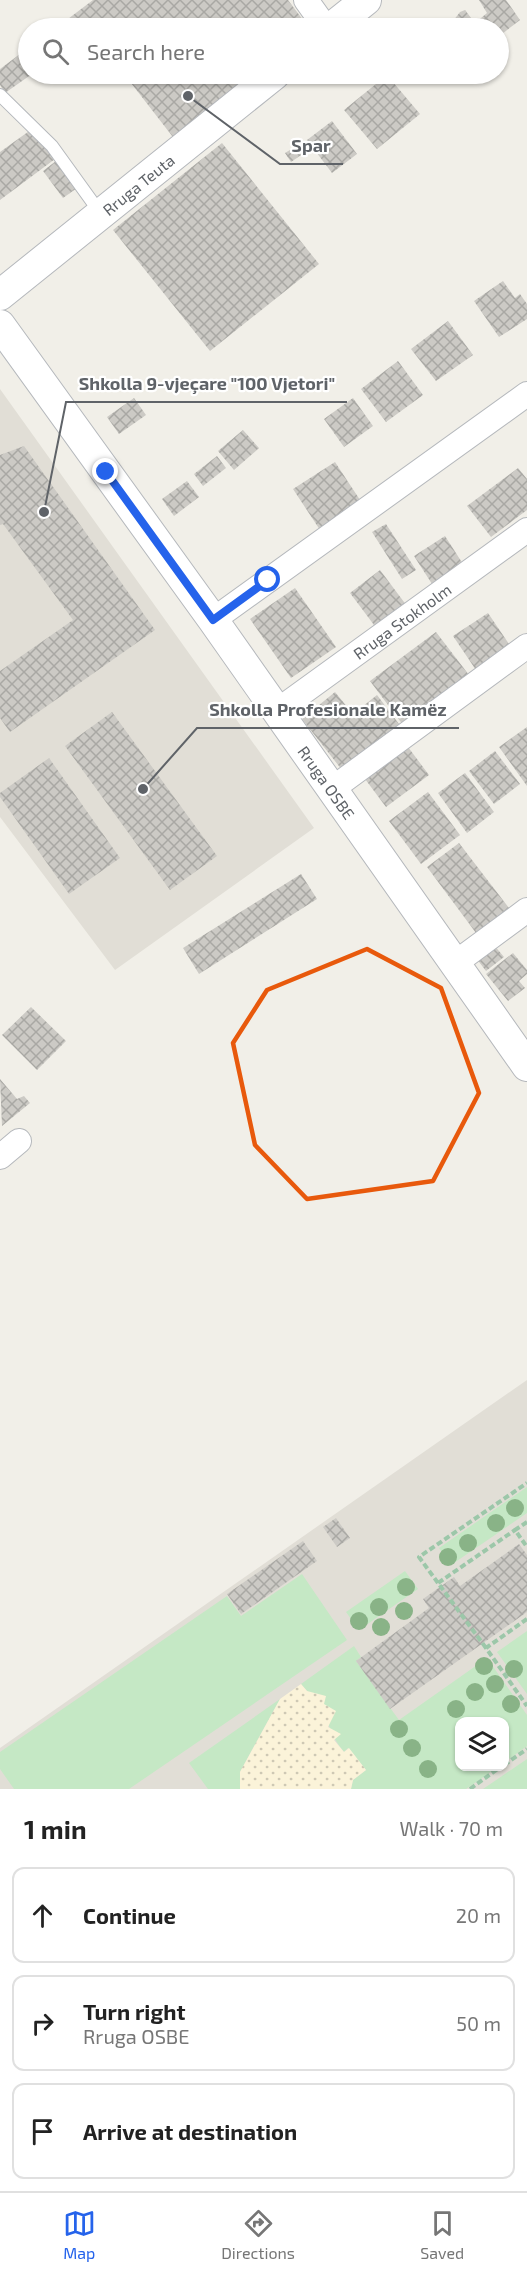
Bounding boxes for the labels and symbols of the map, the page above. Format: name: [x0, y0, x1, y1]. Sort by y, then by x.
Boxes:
callout: Spar: [280, 128, 343, 164]
text: Spar: [291, 134, 331, 156]
street label: Rruga Teuta: [98, 150, 178, 219]
callout: Shkolla 9-vjeçare "100 Vjetori": [66, 366, 347, 402]
text: Shkolla 9-vjeçare "100 Vjetori": [79, 372, 335, 395]
route end: [92, 458, 118, 484]
route start: [254, 566, 280, 592]
street label: Rruga Stokholm: [349, 579, 454, 662]
callout: Shkolla Profesionale Kamëz: [197, 692, 459, 728]
text: Shkolla Profesionale Kamëz: [209, 698, 447, 720]
street label: Rruga OSBE: [295, 742, 359, 822]

